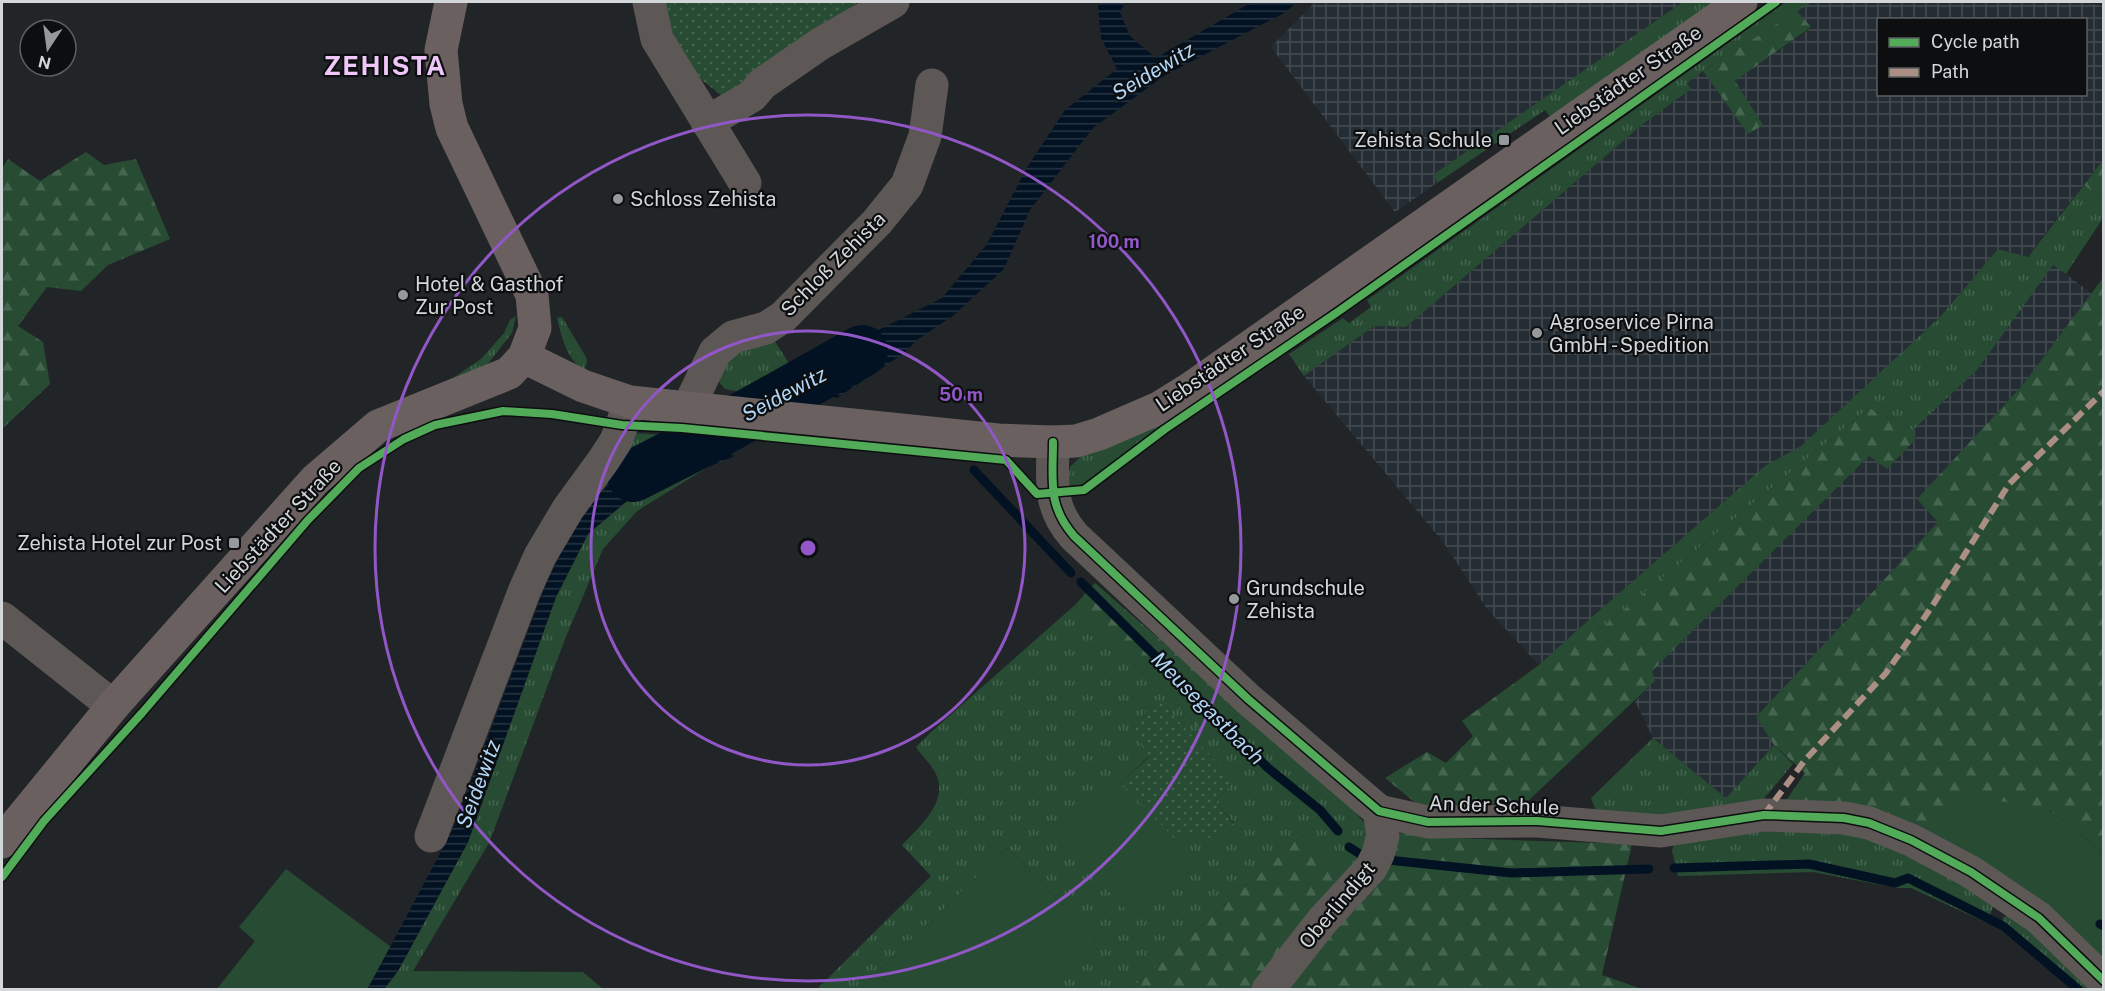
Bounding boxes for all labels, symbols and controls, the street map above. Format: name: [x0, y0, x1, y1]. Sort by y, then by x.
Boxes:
north arrow: [18, 18, 78, 78]
legend: [1877, 18, 2087, 96]
street label: Liebstädter Straße: [1550, 20, 1706, 140]
text: Cycle path: [1931, 31, 2020, 52]
water label: Seidewitz: [1107, 36, 1199, 105]
district label: ZEHISTA: [323, 50, 447, 81]
text: N: [37, 51, 53, 73]
text: Path: [1931, 61, 1969, 82]
place label: Zehista Schule: [1354, 128, 1492, 152]
marker: Zehista Schule: [1497, 133, 1511, 147]
place label: Schloss Zehista: [630, 187, 776, 211]
marker: Schloss Zehista: [611, 192, 625, 206]
street label: Schloß Zehista: [776, 207, 890, 321]
text: 100 m: [1088, 231, 1140, 252]
place label: Hotel & Gasthof Zur Post: [415, 272, 564, 319]
marker: Hotel & Gasthof Zur Post: [396, 288, 410, 302]
street label: Liebstädter Straße: [1151, 299, 1309, 417]
place label: Agroservice Pirna GmbH - Spedition: [1549, 310, 1714, 357]
marker: Agroservice Pirna GmbH - Spedition: [1530, 326, 1544, 340]
water label: Seidewitz: [737, 361, 831, 427]
text: 50 m: [939, 384, 983, 405]
street label: Liebstädter Straße: [210, 454, 346, 598]
place label: Zehista Hotel zur Post: [17, 531, 222, 555]
marker: Zehista Hotel zur Post: [227, 536, 241, 550]
centre of rings: [798, 538, 818, 558]
place label: Grundschule Zehista: [1246, 576, 1365, 623]
marker: Grundschule Zehista: [1227, 592, 1241, 606]
water label: Meusegastbach: [1146, 646, 1270, 770]
water label: Seidewitz: [451, 736, 506, 832]
street label: An der Schule: [1428, 791, 1560, 819]
street label: Oberlindigt: [1294, 857, 1380, 953]

